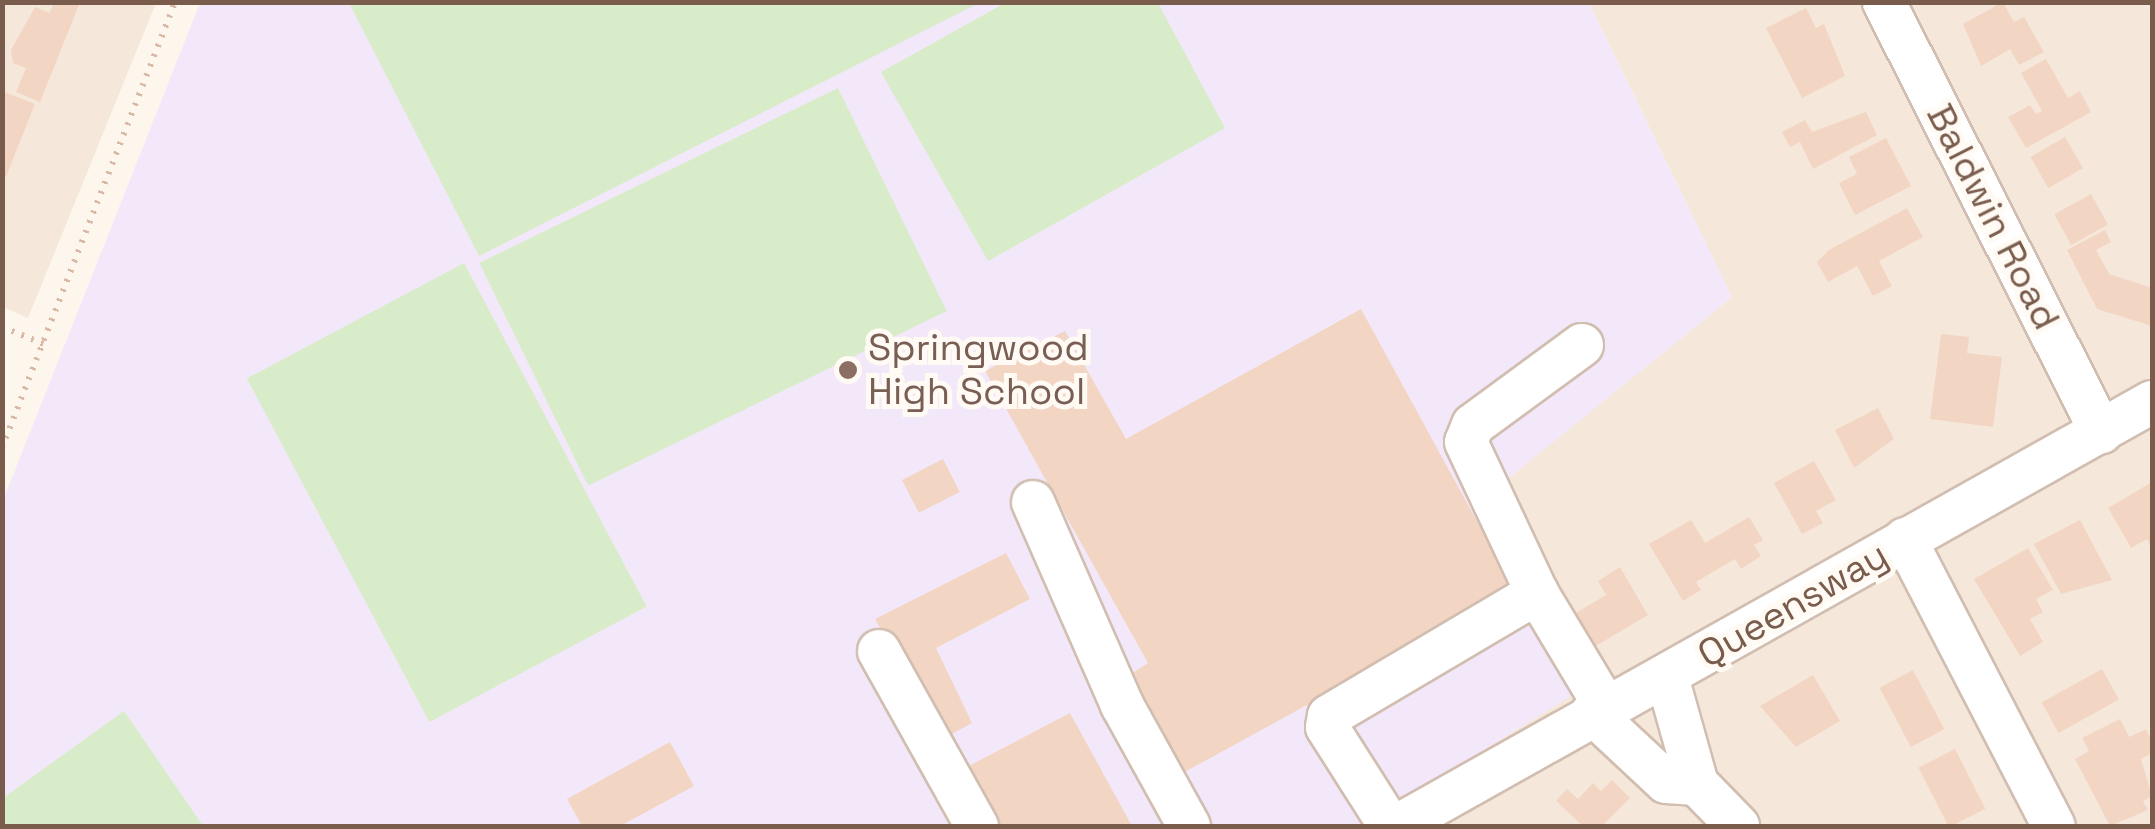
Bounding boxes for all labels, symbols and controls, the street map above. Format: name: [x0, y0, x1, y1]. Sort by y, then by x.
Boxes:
street label: Baldwin Road: [1917, 97, 2069, 337]
place label: Springwood High School: [868, 325, 1089, 414]
marker: Springwood High School: [837, 359, 859, 381]
street label: Queensway: [1690, 532, 1896, 678]

